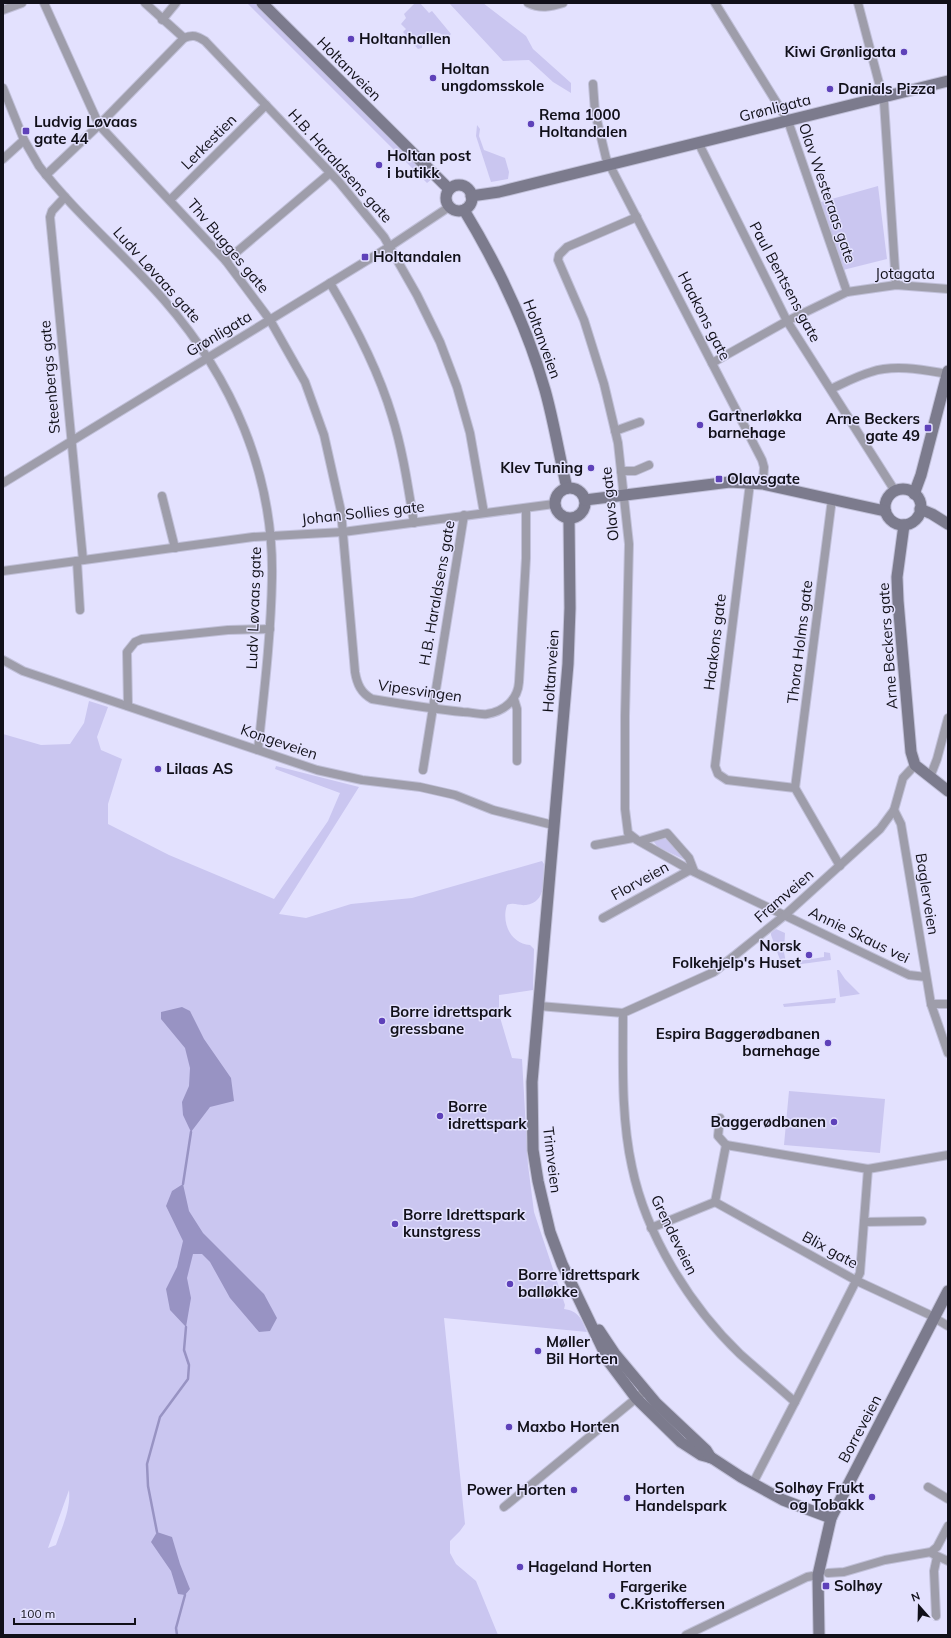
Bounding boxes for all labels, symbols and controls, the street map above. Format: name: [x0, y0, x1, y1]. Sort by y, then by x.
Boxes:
place label: Holtanhallen: [359, 29, 451, 48]
street label: Holtanveien: [313, 33, 385, 105]
marker: Holtanhallen: [346, 34, 356, 44]
place label: Kiwi Grønligata: [785, 42, 896, 61]
marker: Kiwi Grønligata: [899, 47, 909, 57]
place label: Holtan ungdomsskole: [441, 59, 544, 95]
marker: Holtan ungdomsskole: [428, 73, 438, 83]
place label: Danials Pizza: [838, 79, 935, 98]
marker: Danials Pizza: [825, 84, 835, 94]
street label: Grønligata: [737, 89, 813, 126]
street label: H.B. Haraldsens gate: [284, 105, 397, 227]
place label: Rema 1000 Holtandalen: [539, 105, 627, 141]
street label: Lerkestien: [177, 110, 240, 173]
place label: Ludvig Løvaas gate 44: [34, 112, 137, 148]
marker: Rema 1000 Holtandalen: [526, 119, 536, 129]
street label: Olav Westeraas gate: [795, 120, 860, 265]
marker: Ludvig Løvaas gate 44: [21, 126, 31, 136]
place label: Holtan post i butikk: [387, 146, 471, 182]
marker: Holtan post i butikk: [374, 160, 384, 170]
street label: Thv Bugges gate: [183, 195, 273, 297]
street label: Paul Bentsens gate: [746, 218, 825, 345]
street label: Ludv Løvaas gate: [109, 223, 205, 327]
place label: Holtandalen: [373, 247, 461, 266]
marker: Holtandalen: [360, 252, 370, 262]
street label: Jotagata: [875, 264, 935, 283]
street label: Haakons gate: [674, 268, 735, 363]
street label: Holtanveien: [519, 297, 566, 381]
street label: Grønligata: [183, 307, 255, 361]
street label: Steenbergs gate: [35, 319, 64, 435]
place label: Gartnerløkka barnehage: [708, 406, 802, 442]
place label: Arne Beckers gate 49: [826, 409, 920, 445]
marker: Gartnerløkka barnehage: [695, 420, 705, 430]
marker: Arne Beckers gate 49: [923, 423, 933, 433]
place label: Klev Tuning: [500, 458, 583, 477]
marker: Klev Tuning: [586, 463, 596, 473]
street label: Olavs gate: [596, 466, 623, 542]
place label: Olavsgate: [727, 469, 800, 488]
marker: Olavsgate: [714, 474, 724, 484]
street label: Johan Sollies gate: [301, 497, 425, 528]
street label: H.B. Haraldsens gate: [414, 519, 459, 667]
street label: Ludv Løvaas gate: [242, 546, 265, 670]
street label: Thora Holms gate: [783, 579, 817, 705]
street label: Arne Beckers gate: [874, 582, 901, 710]
street label: Haakons gate: [699, 593, 730, 691]
street label: Holtanveien: [538, 629, 563, 713]
street label: Vipesvingen: [377, 675, 463, 706]
street label: Kongeveien: [238, 719, 320, 764]
place label: Lilaas AS: [166, 759, 234, 778]
marker: Lilaas AS: [153, 764, 163, 774]
street label: Baglerveien: [912, 852, 943, 936]
street label: Florveien: [608, 857, 672, 904]
street label: Framveien: [750, 865, 817, 927]
street label: Annie Skaus vei: [806, 902, 913, 967]
place label: Norsk Folkehjelp's Huset: [672, 936, 802, 972]
marker: Norsk Folkehjelp's Huset: [804, 950, 814, 960]
place label: Borre idrettspark gressbane: [390, 1002, 512, 1038]
marker: Borre idrettspark gressbane: [377, 1016, 387, 1026]
place label: Espira Baggerødbanen barnehage: [656, 1024, 820, 1060]
marker: Espira Baggerødbanen barnehage: [823, 1038, 833, 1048]
place label: Borre idrettspark: [448, 1097, 527, 1133]
marker: Borre idrettspark: [435, 1111, 445, 1121]
place label: Baggerødbanen: [711, 1112, 826, 1131]
marker: Baggerødbanen: [829, 1117, 839, 1127]
street label: Trimveien: [539, 1126, 566, 1194]
street label: Grendeveien: [647, 1192, 702, 1278]
place label: Borre Idrettspark kunstgress: [403, 1205, 526, 1241]
marker: Borre Idrettspark kunstgress: [390, 1219, 400, 1229]
street label: Blix gate: [799, 1227, 861, 1273]
place label: Borre idrettspark balløkke: [518, 1265, 640, 1301]
marker: Borre idrettspark balløkke: [505, 1279, 515, 1289]
place label: Møller Bil Horten: [546, 1332, 618, 1368]
marker: Møller Bil Horten: [533, 1346, 543, 1356]
street label: Borreveien: [834, 1392, 885, 1466]
place label: Maxbo Horten: [517, 1417, 620, 1436]
marker: Maxbo Horten: [504, 1422, 514, 1432]
place label: Solhøy Frukt og Tobakk: [774, 1478, 865, 1514]
place label: Horten Handelspark: [635, 1479, 727, 1515]
place label: Power Horten: [467, 1480, 566, 1499]
marker: Power Horten: [569, 1485, 579, 1495]
marker: Solhøy Frukt og Tobakk: [867, 1492, 877, 1502]
marker: Horten Handelspark: [622, 1493, 632, 1503]
place label: Hageland Horten: [528, 1557, 652, 1576]
marker: Hageland Horten: [515, 1562, 525, 1572]
place label: Solhøy: [834, 1576, 883, 1595]
place label: Fargerike C.Kristoffersen: [620, 1577, 725, 1613]
marker: Solhøy: [821, 1581, 831, 1591]
north arrow: [899, 1586, 939, 1626]
text: N: [909, 1589, 922, 1605]
marker: Fargerike C.Kristoffersen: [607, 1591, 617, 1601]
scale bar: [14, 1600, 135, 1626]
text: 100 m: [20, 1606, 55, 1621]

